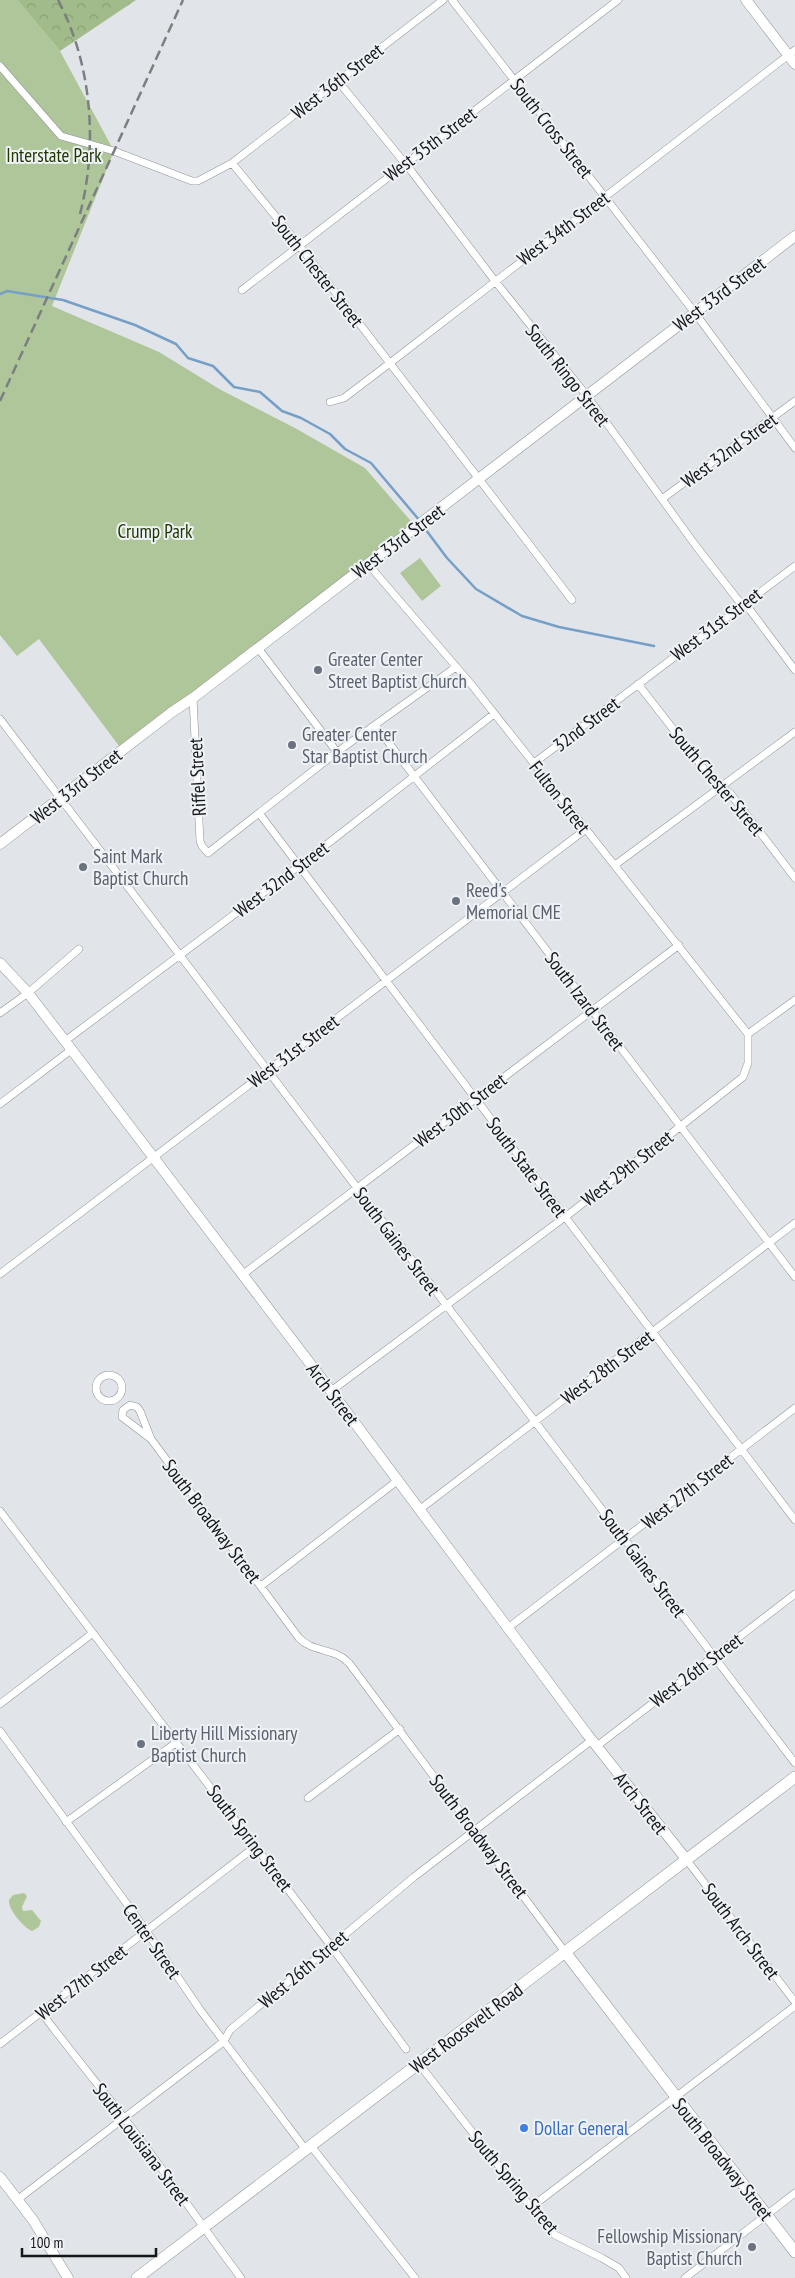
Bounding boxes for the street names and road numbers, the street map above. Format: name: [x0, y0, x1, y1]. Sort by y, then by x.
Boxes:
street label: West 36th Street: [286, 37, 388, 124]
street label: South Cross Street: [506, 73, 599, 183]
street label: West 35th Street: [379, 101, 482, 187]
street label: West 34th Street: [512, 185, 615, 271]
street label: South Chester Street: [267, 210, 369, 332]
street label: West 33rd Street: [668, 251, 771, 337]
street label: South Ringo Street: [521, 319, 616, 432]
street label: West 32nd Street: [676, 407, 782, 493]
street label: West 33rd Street: [347, 498, 450, 584]
street label: West 31st Street: [666, 582, 767, 666]
street label: 32nd Street: [548, 691, 625, 757]
street label: South Chester Street: [664, 722, 770, 841]
street label: Riffel Street: [183, 736, 211, 817]
street label: West 33rd Street: [25, 742, 127, 829]
street label: Fulton Street: [524, 756, 596, 839]
street label: West 32nd Street: [229, 835, 334, 922]
street label: South Izard Street: [540, 947, 631, 1056]
street label: West 31st Street: [243, 1009, 344, 1093]
street label: West 30th Street: [409, 1067, 512, 1153]
street label: South State Street: [481, 1112, 573, 1223]
street label: West 29th Street: [576, 1124, 678, 1211]
street label: South Gaines Street: [349, 1182, 446, 1300]
street label: West 28th Street: [556, 1324, 659, 1410]
street label: Arch Street: [302, 1358, 365, 1431]
street label: West 27th Street: [636, 1447, 738, 1534]
street label: South Broadway Street: [158, 1454, 267, 1588]
street label: South Gaines Street: [595, 1504, 692, 1622]
street label: West 26th Street: [645, 1627, 748, 1713]
street label: Arch Street: [609, 1767, 673, 1840]
street label: South Broadway Street: [425, 1769, 534, 1903]
street label: South Spring Street: [202, 1780, 299, 1897]
street label: South Arch Street: [697, 1878, 785, 1985]
street label: Center Street: [118, 1899, 187, 1984]
street label: West 26th Street: [253, 1924, 353, 2013]
street label: West 27th Street: [30, 1938, 132, 2025]
street label: West Roosevelt Road: [405, 1978, 527, 2078]
street label: South Louisiana Street: [88, 2078, 196, 2211]
street label: South Broadway Street: [668, 2093, 779, 2226]
street label: South Spring Street: [464, 2125, 565, 2239]

